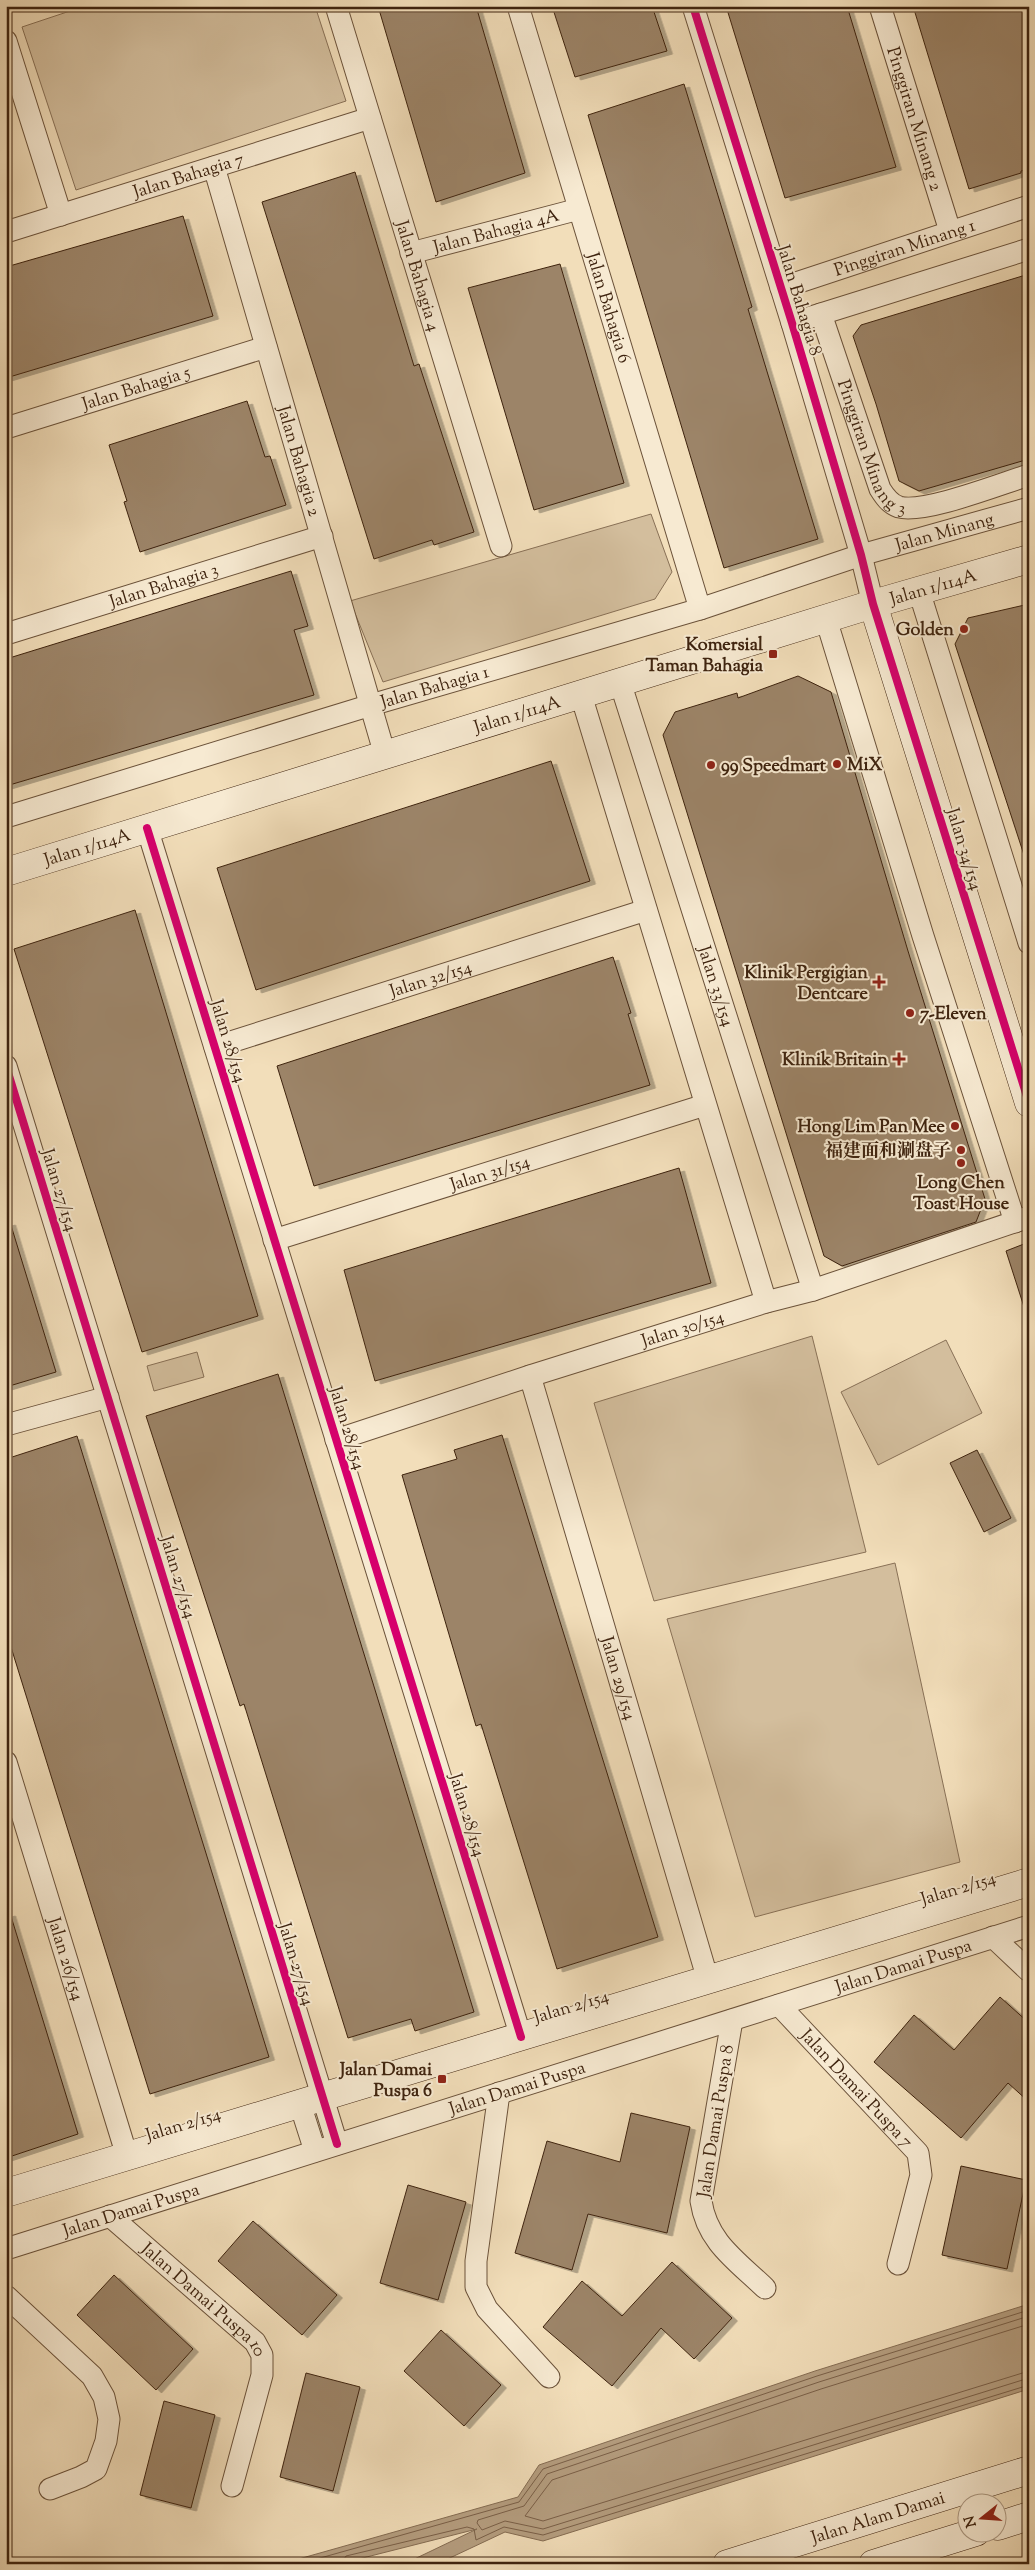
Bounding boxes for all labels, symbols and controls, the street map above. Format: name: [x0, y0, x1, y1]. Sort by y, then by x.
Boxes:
street label: Pinggiran Minang 2: [878, 44, 948, 195]
street label: Jalan Bahagia 7: [129, 147, 248, 207]
street label: Jalan Bahagia 4A: [430, 204, 563, 262]
street label: Pinggiran Minang 1: [831, 214, 979, 285]
street label: Jalan Bahagia 4: [387, 217, 446, 335]
street label: Jalan Bahagia 8: [769, 241, 827, 359]
street label: Jalan Bahagia 6: [578, 249, 636, 367]
street label: Jalan Bahagia 5: [78, 360, 194, 419]
street label: Pinggiran Minang 3: [829, 377, 907, 523]
street label: Jalan Bahagia 2: [269, 402, 326, 520]
street label: Jalan Minang: [892, 507, 997, 560]
street label: Jalan Bahagia 3: [105, 558, 222, 616]
street label: Jalan 1/114A: [886, 564, 981, 614]
place label: Golden: [896, 618, 954, 644]
marker: Golden: [958, 623, 970, 635]
place label: Komersial Taman Bahagia: [646, 633, 764, 680]
marker: Komersial Taman Bahagia: [767, 648, 779, 660]
street label: Jalan Bahagia 1: [377, 660, 492, 717]
street label: Jalan 1/114A: [470, 690, 565, 742]
place label: MiX: [847, 753, 883, 779]
place label: 99 Speedmart: [721, 754, 827, 780]
marker: MiX: [831, 758, 843, 770]
marker: 99 Speedmart: [705, 759, 717, 771]
street label: Jalan 34/154: [938, 804, 988, 894]
street label: Jalan 1/114A: [40, 823, 135, 875]
street label: Jalan 33/154: [689, 942, 740, 1030]
street label: Jalan 32/154: [386, 955, 475, 1006]
place label: Klinik Pergigian Dentcare: [744, 961, 869, 1008]
marker: Klinik Pergigian Dentcare: [872, 975, 886, 989]
street label: Jalan 28/154: [202, 996, 252, 1087]
place label: 7-Eleven: [920, 1002, 987, 1028]
marker: 7-Eleven: [904, 1007, 916, 1019]
place label: Klinik Britain: [782, 1048, 888, 1074]
marker: Klinik Britain: [892, 1052, 906, 1066]
place label: Hong Lim Pan Mee: [797, 1115, 946, 1141]
marker: Hong Lim Pan Mee: [949, 1120, 961, 1132]
place label: 福建面和涮盘子: [825, 1139, 951, 1165]
marker: 福建面和涮盘子: [955, 1144, 967, 1156]
street label: Jalan 27/154: [33, 1145, 83, 1235]
street label: Jalan 31/154: [446, 1150, 533, 1199]
marker: Long Chen Toast House: [955, 1157, 967, 1169]
place label: Long Chen Toast House: [913, 1171, 1010, 1218]
street label: Jalan 30/154: [637, 1305, 728, 1356]
street label: Jalan 28/154: [321, 1383, 371, 1474]
street label: Jalan 27/154: [152, 1532, 202, 1622]
street label: Jalan 29/154: [592, 1633, 642, 1724]
street label: Jalan 28/154: [441, 1770, 491, 1861]
street label: Jalan 2/154: [917, 1866, 999, 1914]
street label: Jalan 26/154: [39, 1914, 90, 2004]
street label: Jalan 27/154: [270, 1919, 320, 2009]
street label: Jalan Damai Puspa: [831, 1934, 975, 2002]
street label: Jalan 2/154: [530, 1984, 612, 2032]
street label: Jalan Damai Puspa 7: [792, 2023, 918, 2155]
street label: Jalan Damai Puspa 8: [692, 2043, 742, 2201]
street label: Jalan Damai Puspa: [445, 2056, 589, 2124]
place label: Jalan Damai Puspa 6: [338, 2058, 433, 2105]
marker: Jalan Damai Puspa 6: [436, 2073, 448, 2085]
street label: Jalan 2/154: [142, 2102, 224, 2150]
street label: Jalan Damai Puspa: [59, 2178, 203, 2246]
street label: Jalan Damai Puspa 10: [134, 2237, 272, 2362]
street label: Jalan Alam Damai: [807, 2486, 949, 2552]
north arrow: [958, 2492, 1008, 2542]
text: N: [960, 2513, 983, 2529]

